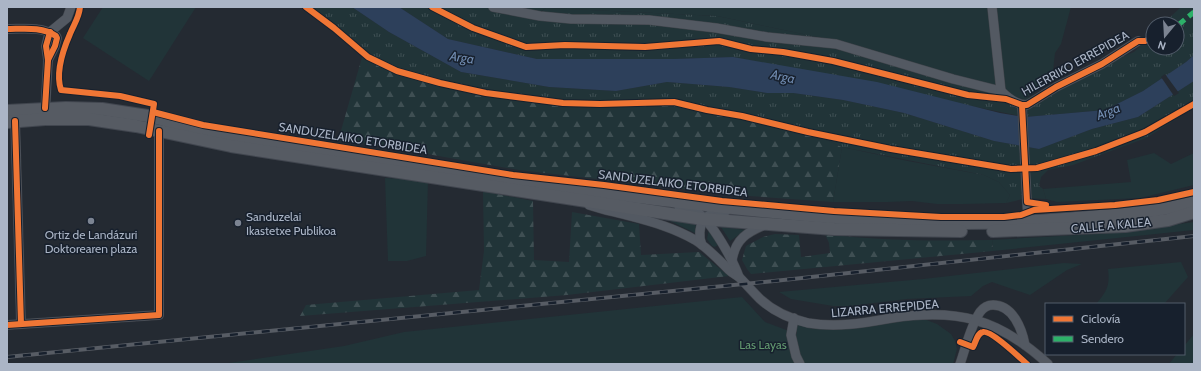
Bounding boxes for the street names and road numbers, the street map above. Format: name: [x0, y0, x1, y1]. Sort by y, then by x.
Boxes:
street label: HILERRIKO ERREPIDEA: [1019, 27, 1132, 99]
street label: SANDUZELAIKO ETORBIDEA: [277, 119, 429, 157]
street label: SANDUZELAIKO ETORBIDEA: [597, 166, 749, 200]
street label: CALLE A KALEA: [1070, 214, 1152, 236]
street label: LIZARRA ERREPIDEA: [831, 296, 940, 320]

